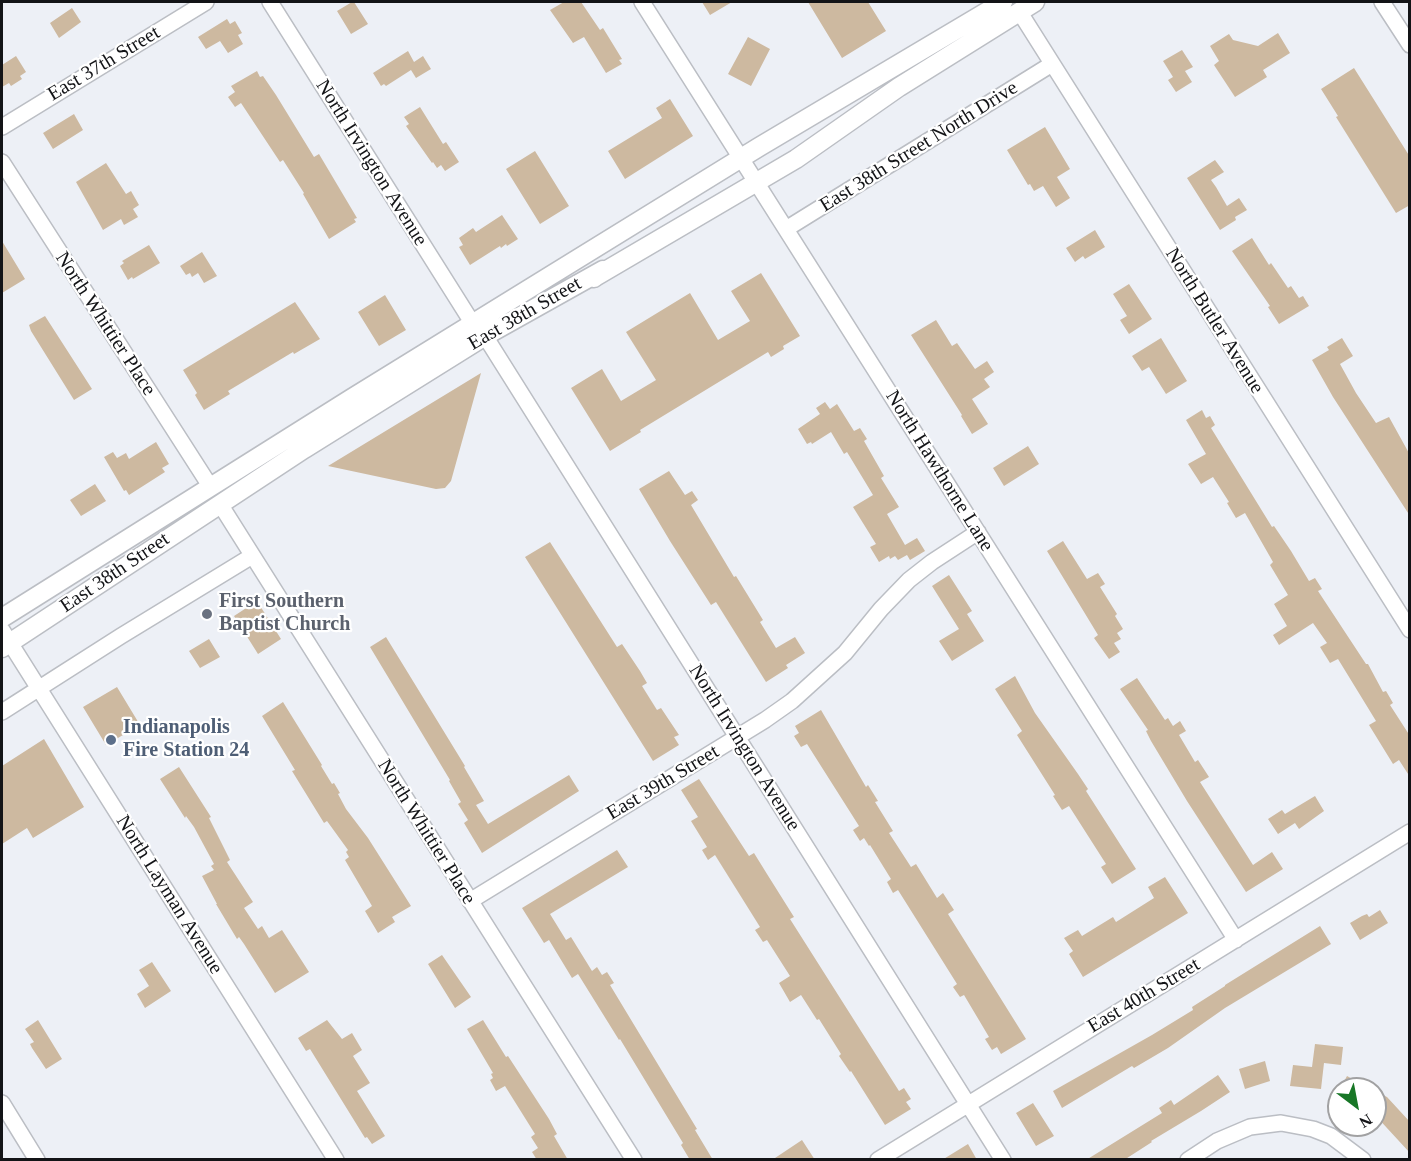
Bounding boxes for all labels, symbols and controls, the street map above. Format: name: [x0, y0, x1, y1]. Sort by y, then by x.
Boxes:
street label: East 37th Street: [44, 21, 164, 107]
street label: North Irvington Avenue: [310, 75, 432, 251]
street label: East 38th Street North Drive: [816, 76, 1022, 218]
street label: North Butler Avenue: [1159, 244, 1269, 398]
street label: North Whittier Place: [50, 248, 160, 400]
street label: East 38th Street: [464, 272, 586, 356]
street label: North Hawthorne Lane: [880, 386, 998, 556]
street label: East 38th Street: [56, 528, 174, 618]
place label: First Southern Baptist Church: [219, 590, 350, 637]
marker: First Southern Baptist Church: [200, 607, 214, 621]
street label: North Irvington Avenue: [683, 660, 805, 836]
place label: Indianapolis Fire Station 24: [123, 716, 249, 763]
marker: Indianapolis Fire Station 24: [104, 733, 118, 747]
street label: East 39th Street: [603, 740, 723, 826]
street label: North Whittier Place: [372, 755, 480, 909]
street label: North Layman Avenue: [110, 811, 228, 979]
street label: East 40th Street: [1084, 953, 1204, 1039]
north arrow: [1327, 1077, 1387, 1137]
text: N: [1356, 1111, 1375, 1131]

